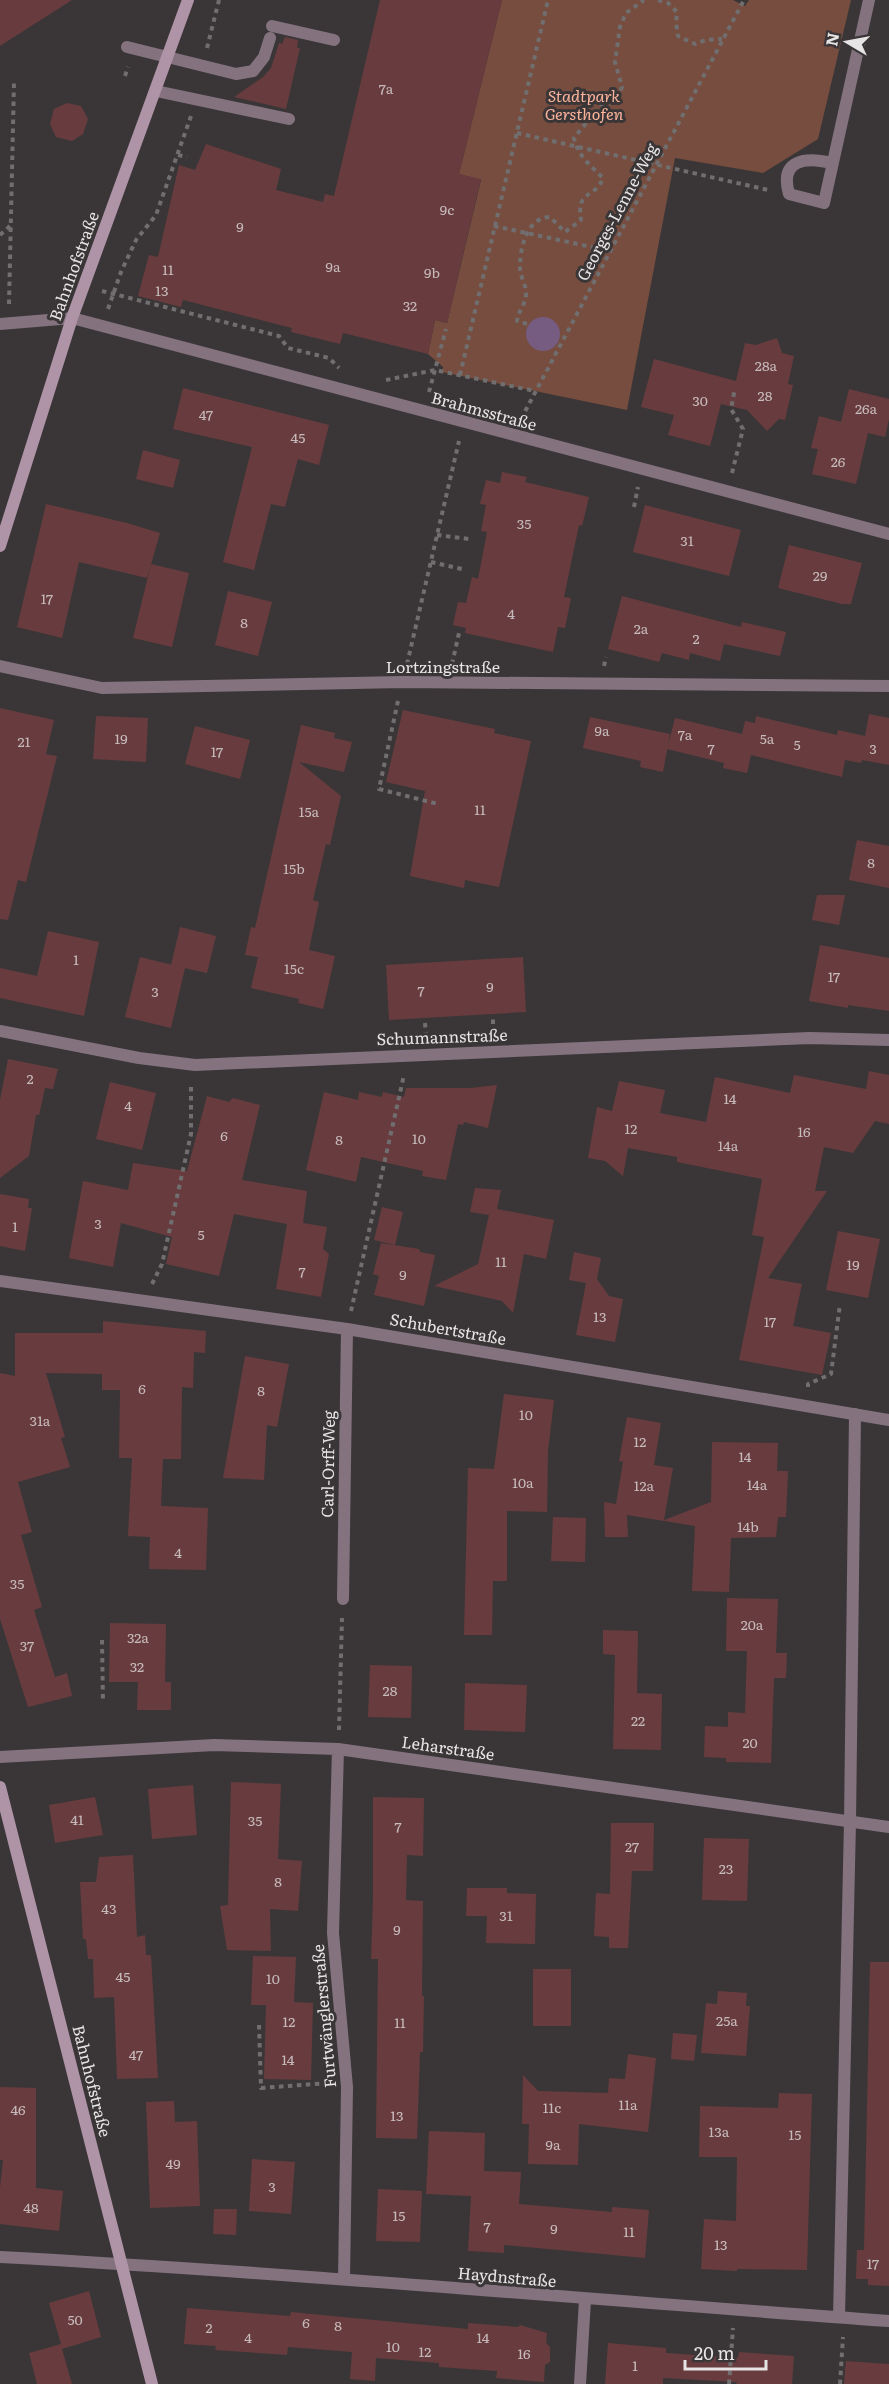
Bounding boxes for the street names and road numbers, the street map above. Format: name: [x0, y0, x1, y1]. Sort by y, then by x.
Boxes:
street label: Georges-Lenne-Weg: [570, 138, 663, 285]
street label: Bahnhofstraße: [42, 208, 104, 324]
street label: Brahmsstraße: [429, 384, 540, 436]
street label: Lortzingstraße: [386, 654, 500, 678]
street label: Schumannstraße: [376, 1022, 508, 1050]
street label: Schubertstraße: [388, 1306, 508, 1350]
street label: Carl-Orff-Weg: [314, 1410, 340, 1518]
street label: Leharstraße: [400, 1729, 496, 1765]
street label: Furtwänglerstraße: [305, 1943, 341, 2089]
street label: Bahnhofstraße: [67, 2022, 118, 2139]
street label: Haydnstraße: [457, 2260, 557, 2292]

